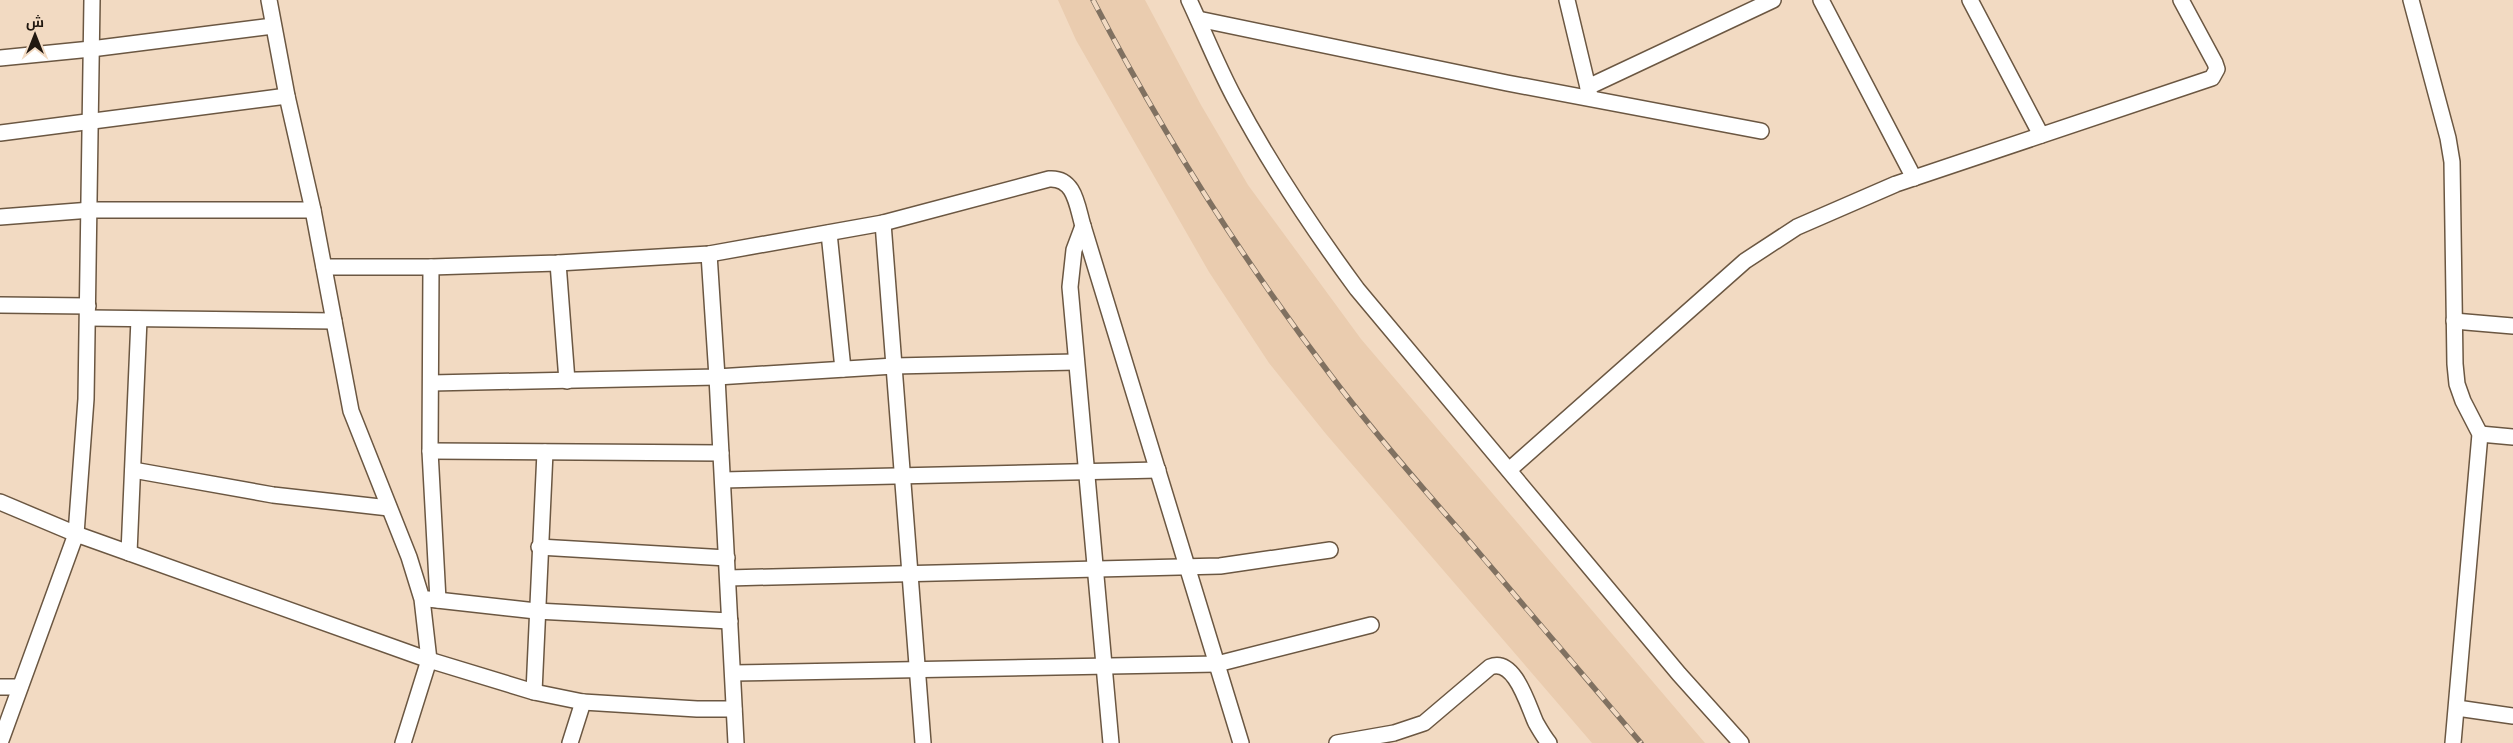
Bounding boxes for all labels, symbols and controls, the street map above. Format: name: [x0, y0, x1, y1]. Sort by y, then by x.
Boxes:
north arrow: [10, 10, 60, 60]
text: ش: [26, 13, 44, 31]

